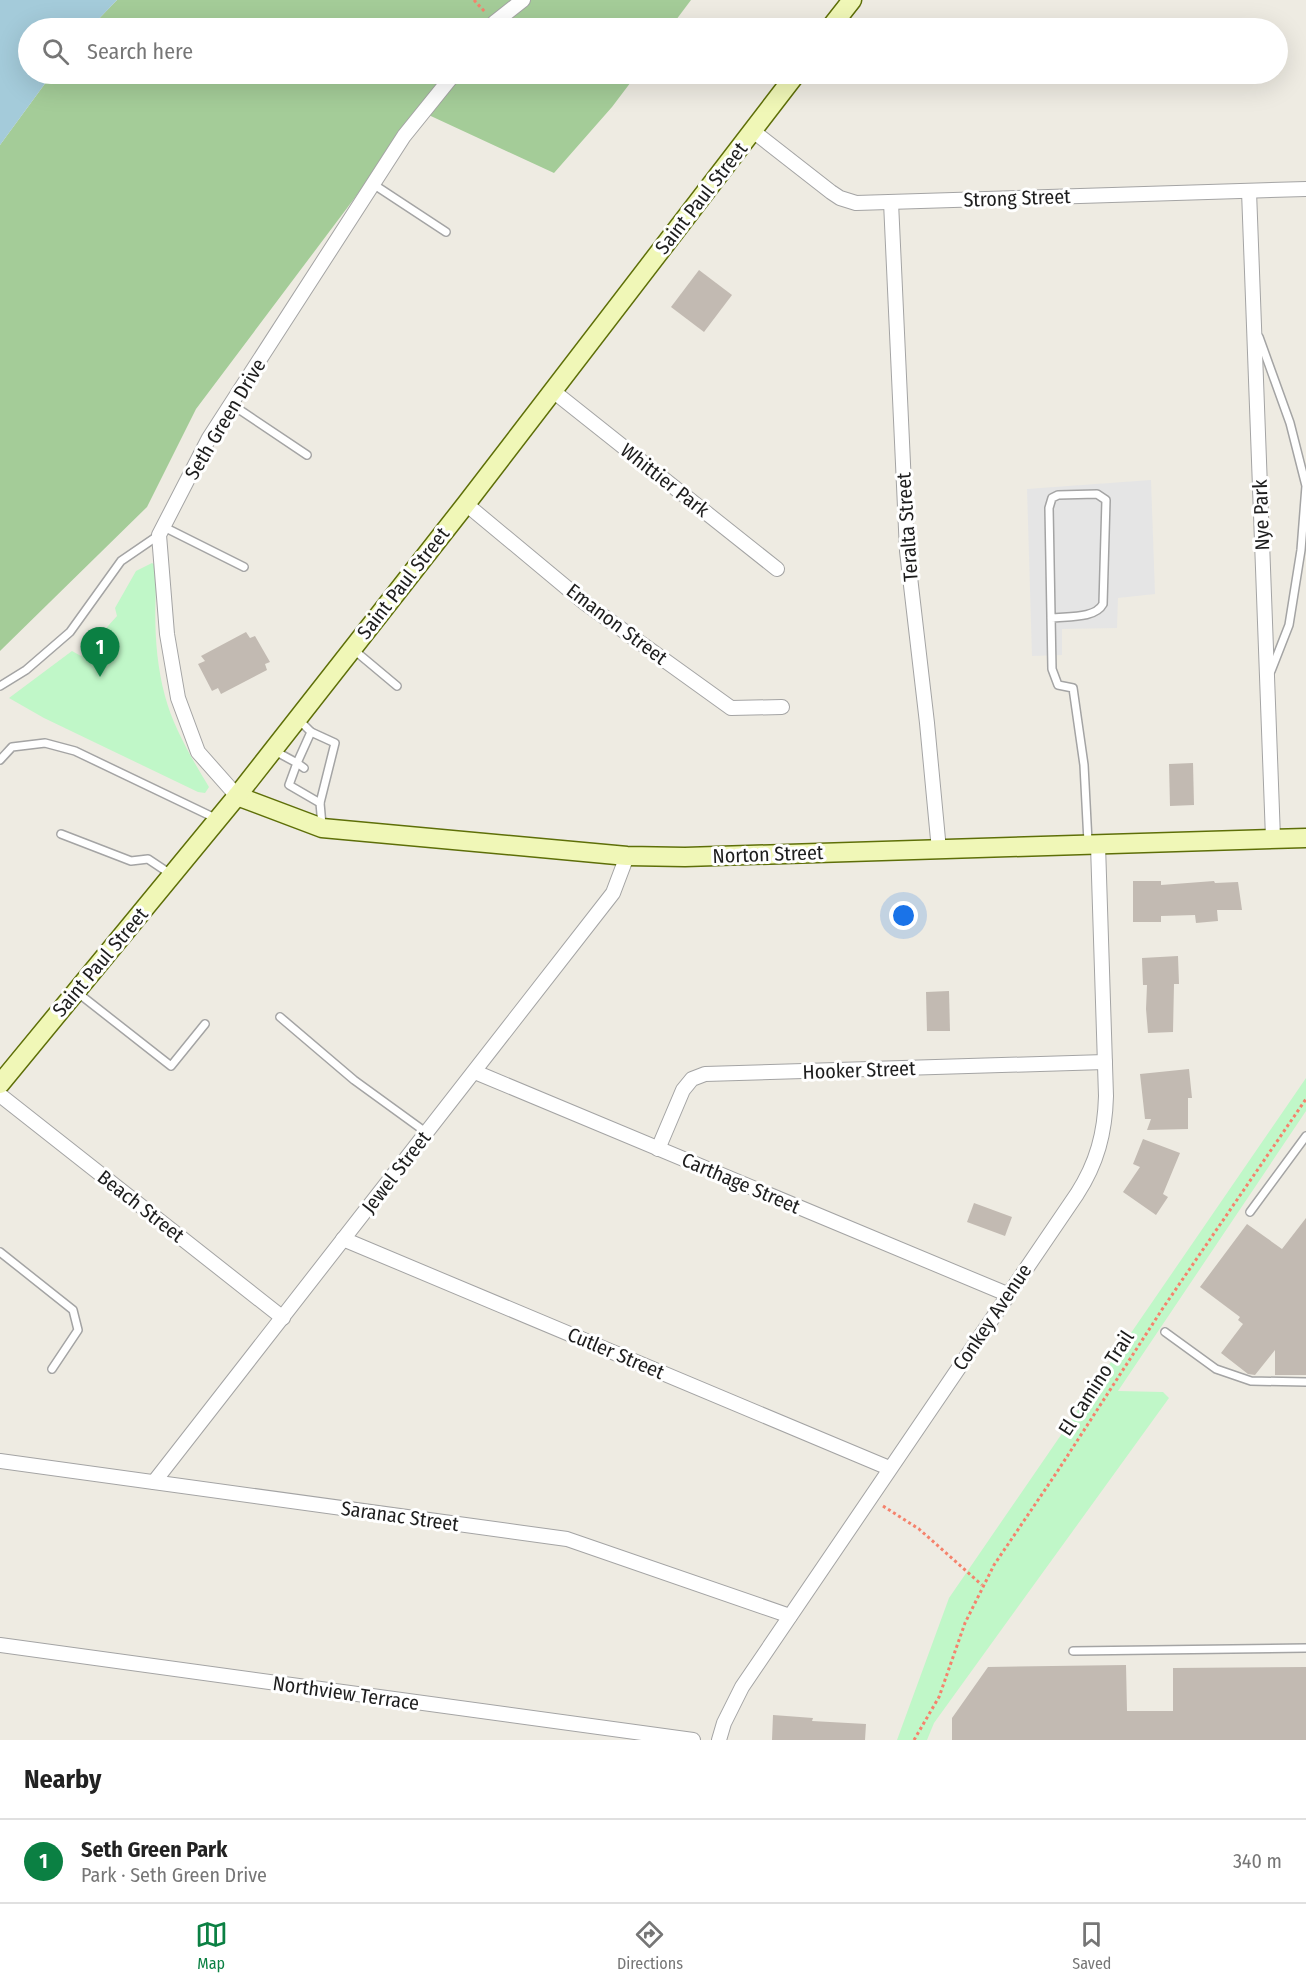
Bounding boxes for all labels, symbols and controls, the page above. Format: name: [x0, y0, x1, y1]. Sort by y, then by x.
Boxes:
search box: [18, 18, 1288, 84]
icon: search: [39, 35, 72, 68]
text: Search here: [87, 38, 193, 65]
street label: Saint Paul Street: [650, 137, 752, 259]
street label: Strong Street: [963, 184, 1071, 212]
street label: Seth Green Drive: [179, 354, 271, 484]
street label: Whittier Park: [616, 438, 715, 522]
street label: Teralta Street: [891, 471, 923, 582]
street label: Nye Park: [1248, 478, 1274, 551]
street label: Saint Paul Street: [352, 522, 454, 644]
street label: Emanon Street: [562, 578, 672, 670]
pin: 1: [80, 628, 120, 677]
street label: Norton Street: [712, 840, 824, 868]
your location: [889, 901, 918, 930]
street label: Saint Paul Street: [47, 902, 153, 1022]
street label: Hooker Street: [802, 1056, 916, 1084]
street label: Jewel Street: [357, 1126, 436, 1218]
street label: Carthage Street: [678, 1147, 804, 1219]
street label: Beach Street: [93, 1165, 189, 1248]
street label: Conkey Avenue: [948, 1259, 1036, 1375]
street label: Cutler Street: [564, 1322, 668, 1384]
street label: El Camino Trail: [1053, 1326, 1139, 1440]
street label: Saranac Street: [340, 1496, 461, 1536]
street label: Northview Terrace: [271, 1671, 421, 1715]
text: Nearby: [24, 1764, 101, 1795]
text: Seth Green Park: [81, 1836, 227, 1863]
text: 1: [39, 1849, 48, 1873]
text: 340 m: [1233, 1849, 1282, 1873]
text: Park · Seth Green Drive: [81, 1863, 267, 1887]
tab: Map: [195, 1918, 228, 1973]
tab: Directions: [617, 1918, 683, 1973]
tab: Saved: [1072, 1918, 1111, 1973]

